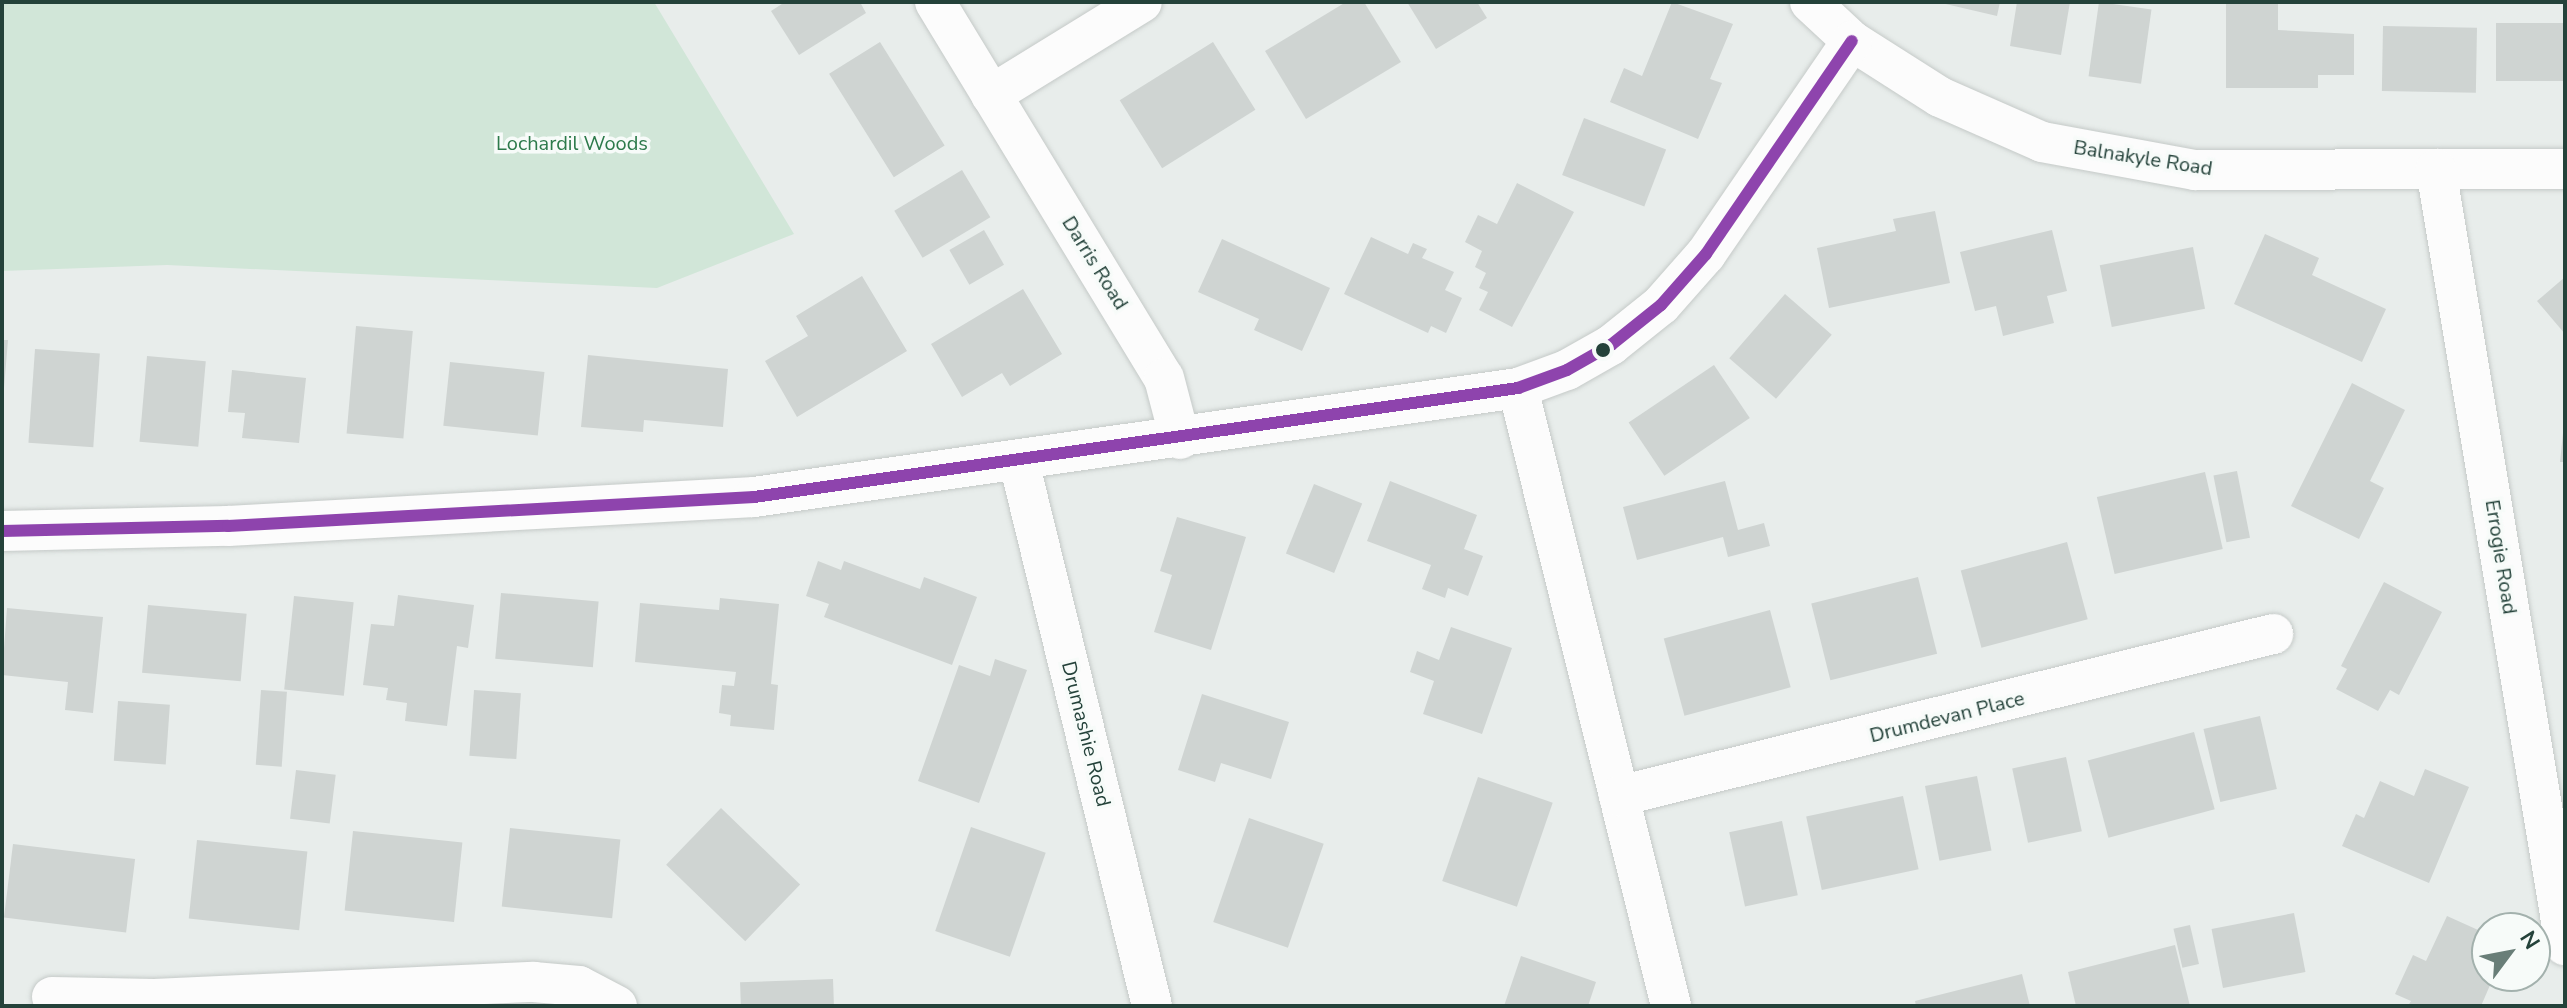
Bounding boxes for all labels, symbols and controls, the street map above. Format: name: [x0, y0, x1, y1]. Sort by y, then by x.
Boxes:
park label: Lochardil Woods: [496, 131, 648, 155]
street label: Balnakyle Road: [2072, 135, 2214, 181]
street label: Darris Road: [1057, 212, 1133, 314]
unlabelled marker: [1595, 342, 1611, 358]
street label: Errogie Road: [2480, 498, 2522, 616]
street label: Drumashie Road: [1056, 659, 1116, 809]
street label: Drumdevan Place: [1867, 686, 2027, 748]
north arrow: [2471, 912, 2551, 992]
text: N: [2513, 925, 2547, 955]

